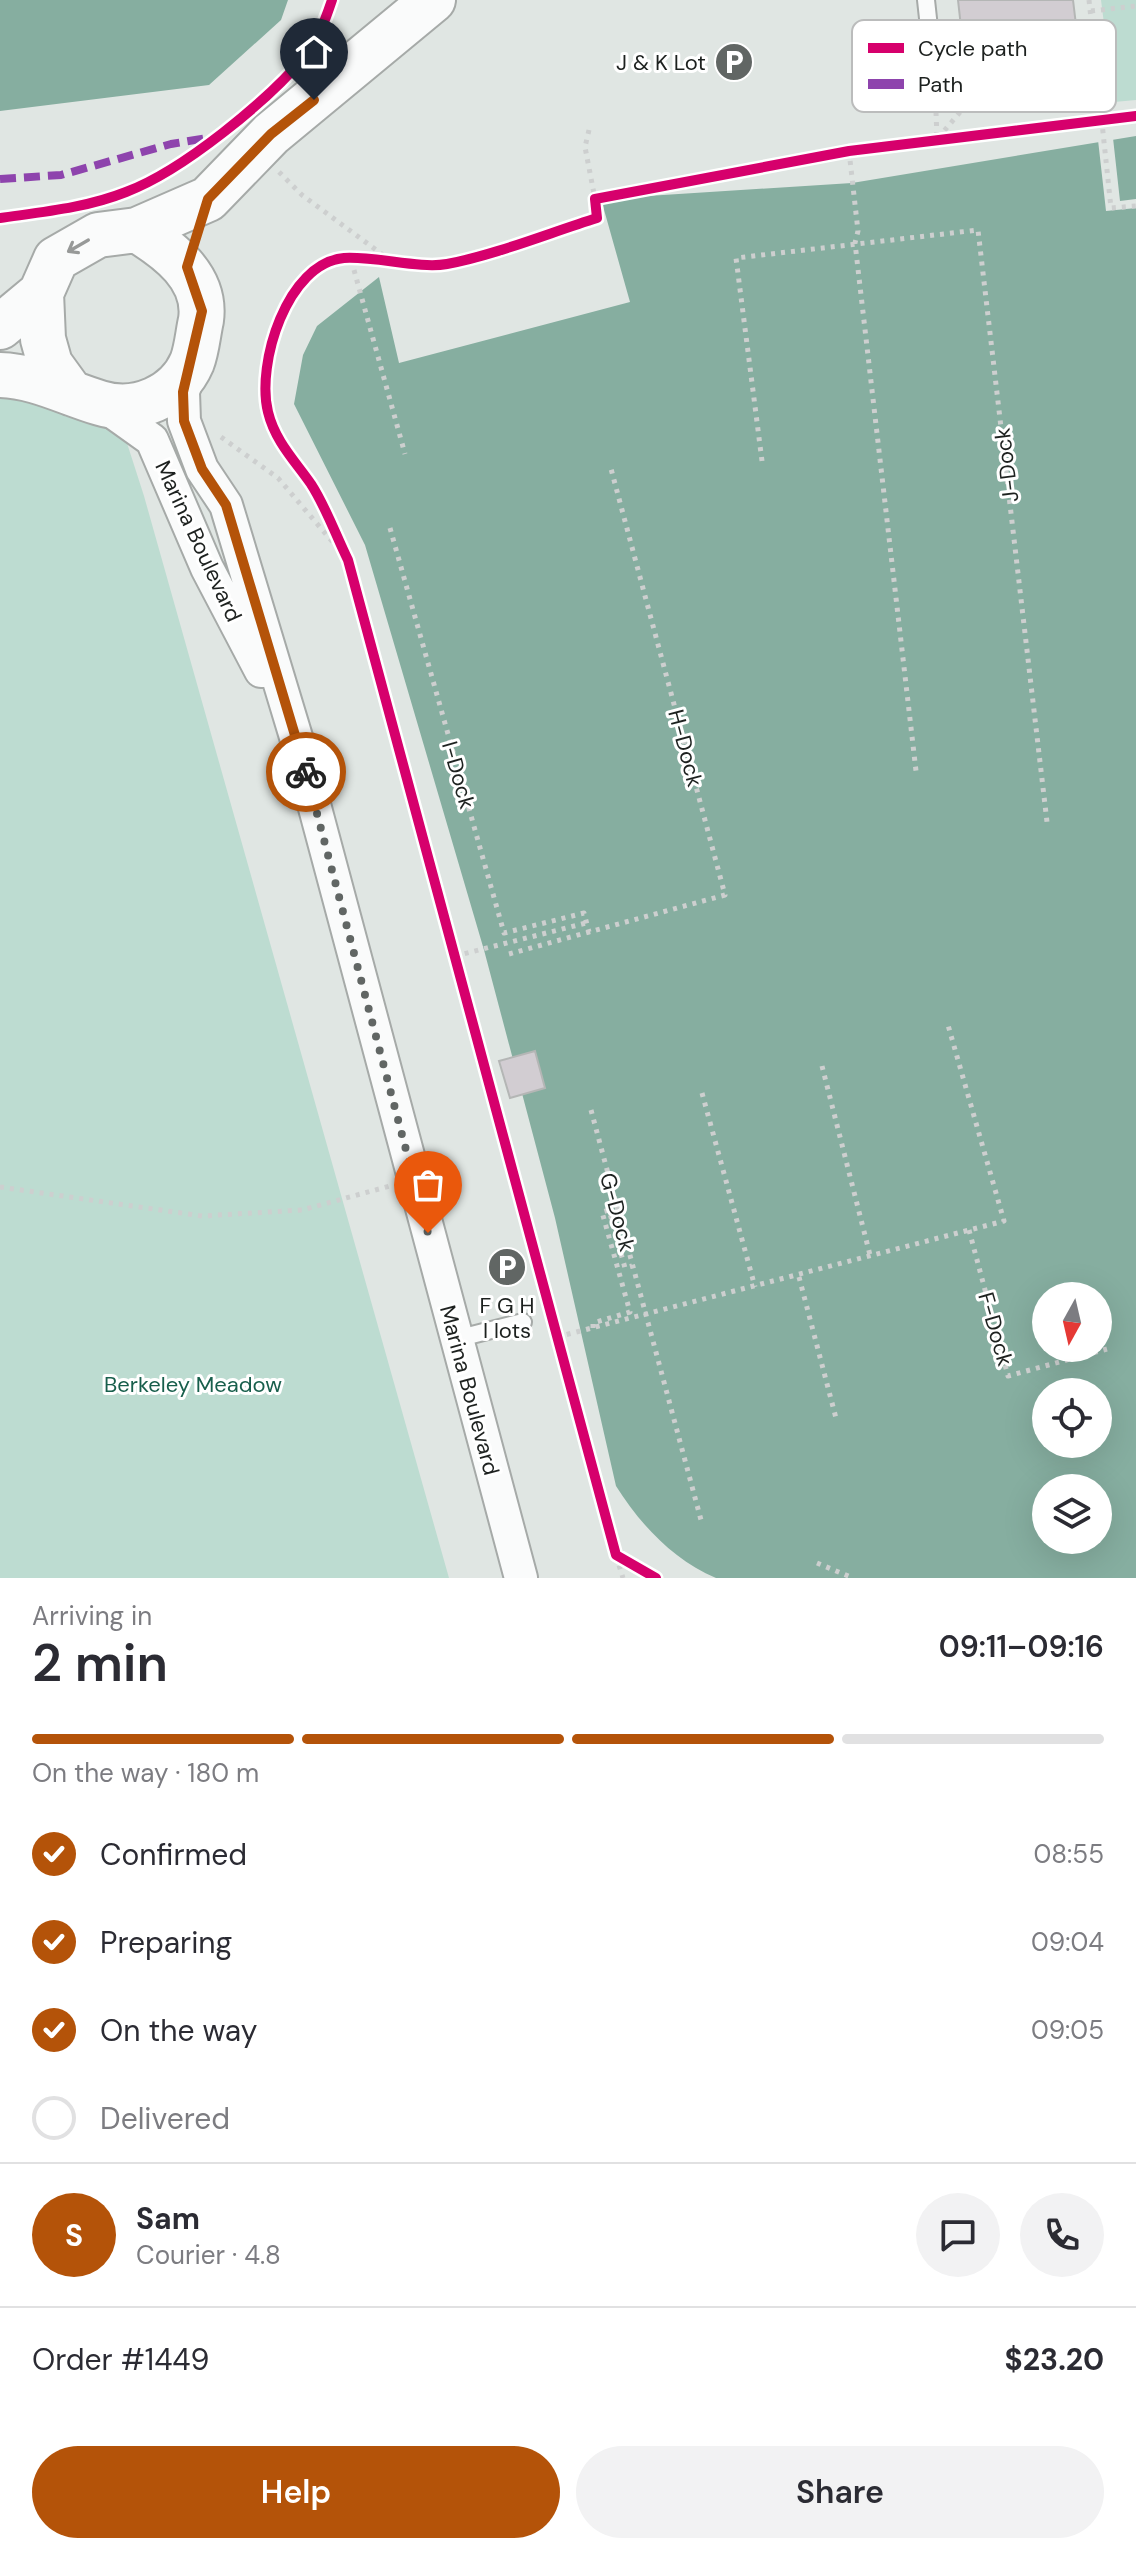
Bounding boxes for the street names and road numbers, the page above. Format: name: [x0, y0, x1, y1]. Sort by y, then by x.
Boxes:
street label: J-Dock: [988, 426, 1025, 504]
street label: Marina Boulevard: [148, 456, 249, 627]
street label: H-Dock: [661, 706, 710, 790]
street label: I-Dock: [435, 738, 482, 812]
street label: G-Dock: [593, 1170, 642, 1255]
street label: F-Dock: [971, 1289, 1020, 1369]
street label: Marina Boulevard: [433, 1302, 506, 1478]

